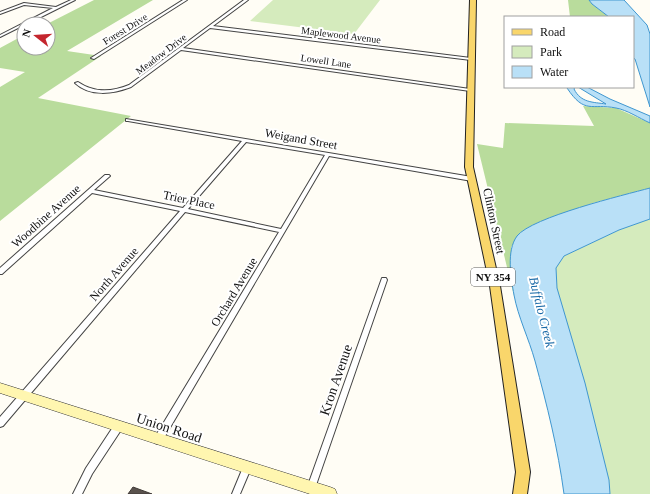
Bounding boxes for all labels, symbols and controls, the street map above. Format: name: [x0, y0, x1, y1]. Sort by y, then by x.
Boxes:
street label: Forest Drive: [101, 11, 150, 47]
north arrow: [16, 16, 56, 56]
legend: [504, 16, 634, 88]
street label: Maplewood Avenue: [301, 25, 382, 45]
text: Road: [540, 25, 565, 39]
text: N: [20, 27, 33, 39]
street label: Meadow Drive: [134, 31, 189, 77]
text: Park: [540, 45, 562, 59]
street label: Lowell Lane: [300, 52, 352, 70]
text: Water: [540, 65, 568, 79]
street label: Weigand Street: [264, 126, 339, 152]
street label: Woodbine Avenue: [9, 181, 83, 251]
street label: Clinton Street: [480, 187, 508, 256]
street label: Trier Place: [162, 188, 216, 212]
street label: North Avenue: [87, 244, 141, 304]
street label: Orchard Avenue: [208, 255, 260, 329]
road number: NY 354: [471, 268, 515, 286]
water label: Buffalo Creek: [526, 275, 558, 349]
street label: Kron Avenue: [317, 343, 355, 417]
street label: Union Road: [134, 410, 204, 446]

